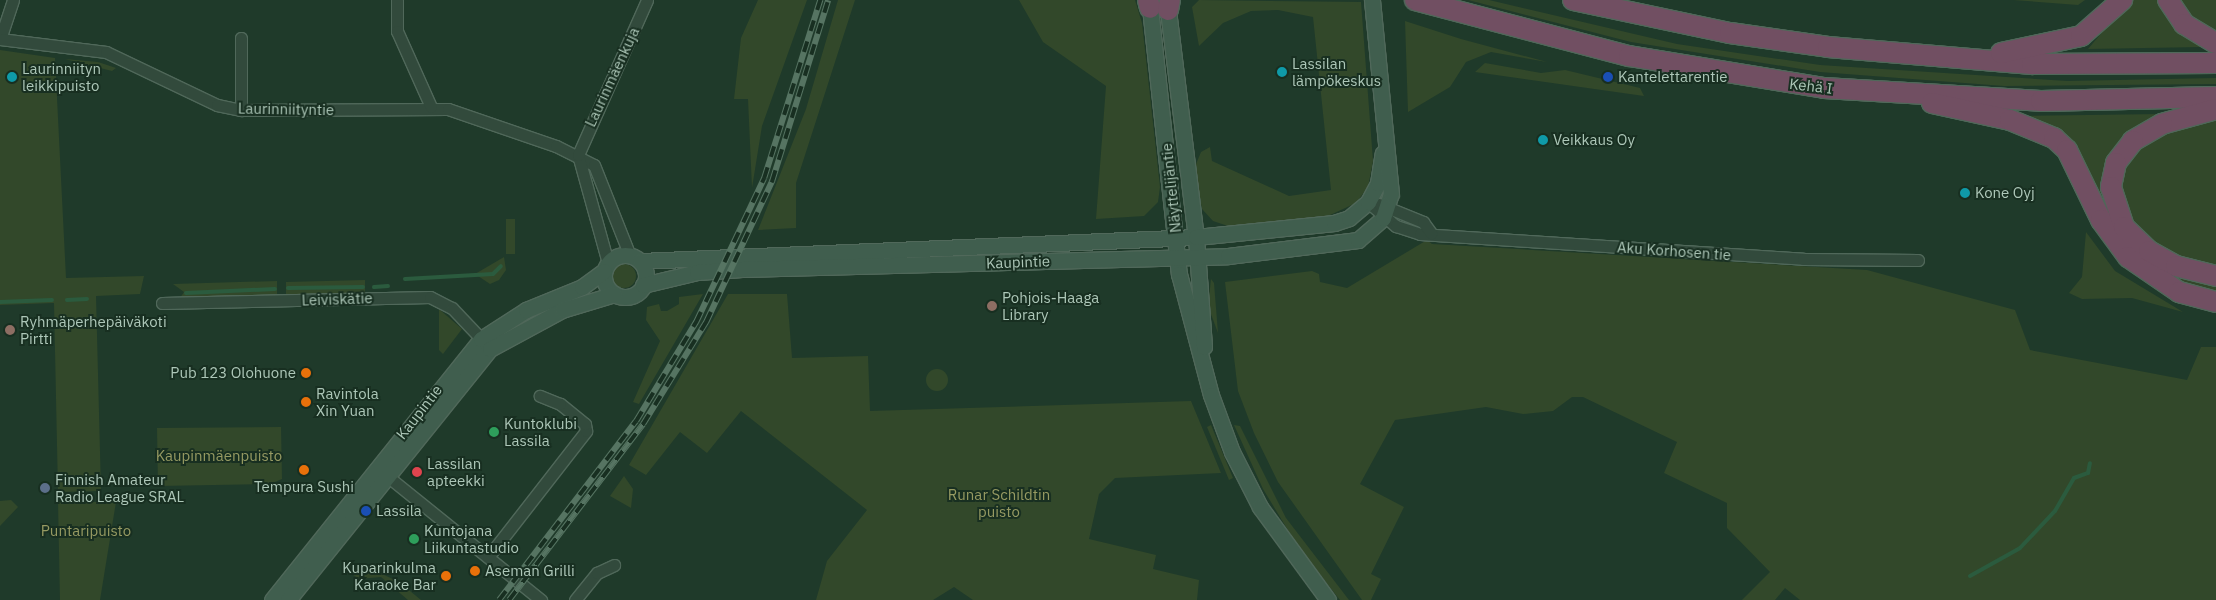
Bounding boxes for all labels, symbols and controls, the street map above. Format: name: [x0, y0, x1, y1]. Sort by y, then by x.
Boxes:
street label: Laurinmäenkuja: [581, 24, 643, 130]
place label: Lassilan lämpökeskus: [1292, 54, 1381, 89]
place label: Laurinniityn leikkipuisto: [22, 59, 101, 94]
marker: Lassilan lämpökeskus: [1276, 66, 1288, 78]
place label: Kantelettarentie: [1618, 68, 1727, 86]
marker: Laurinniityn leikkipuisto: [6, 71, 18, 83]
marker: Kantelettarentie: [1602, 71, 1614, 83]
street label: Kehä I: [1788, 74, 1834, 98]
street label: Laurinniityntie: [238, 99, 334, 119]
place label: Veikkaus Oy: [1553, 131, 1635, 149]
marker: Veikkaus Oy: [1537, 134, 1549, 146]
street label: Näyttelijäntie: [1157, 142, 1185, 234]
place label: Kone Oyj: [1975, 184, 2035, 202]
marker: Kone Oyj: [1959, 187, 1971, 199]
street label: Aku Korhosen tie: [1616, 238, 1732, 264]
street label: Kaupintie: [986, 252, 1050, 272]
place label: Pohjois-Haaga Library: [1002, 288, 1099, 323]
street label: Leiviskätie: [301, 289, 373, 309]
marker: Pohjois-Haaga Library: [986, 300, 998, 312]
place label: Ryhmäperhepäiväkoti Pirtti: [20, 312, 167, 347]
marker: Ryhmäperhepäiväkoti Pirtti: [4, 324, 16, 336]
place label: Pub 123 Olohuone: [170, 364, 296, 382]
marker: Pub 123 Olohuone: [300, 367, 312, 379]
street label: Kaupintie: [392, 381, 446, 443]
place label: Ravintola Xin Yuan: [316, 384, 379, 419]
marker: Ravintola Xin Yuan: [300, 396, 312, 408]
place label: Kuntoklubi Lassila: [504, 414, 577, 449]
marker: Kuntoklubi Lassila: [488, 426, 500, 438]
park label: Kaupinmäenpuisto: [156, 447, 282, 465]
place label: Lassilan apteekki: [427, 454, 485, 489]
marker: Tempura Sushi: [298, 464, 310, 476]
marker: Lassilan apteekki: [411, 466, 423, 478]
place label: Finnish Amateur Radio League SRAL: [55, 470, 184, 505]
place label: Tempura Sushi: [254, 478, 354, 496]
marker: Finnish Amateur Radio League SRAL: [39, 482, 51, 494]
park label: Runar Schildtin puisto: [948, 485, 1050, 520]
place label: Lassila: [376, 502, 422, 520]
marker: Lassila: [360, 505, 372, 517]
place label: Kuntojana Liikuntastudio: [424, 521, 519, 556]
park label: Puntaripuisto: [41, 522, 131, 540]
marker: Kuntojana Liikuntastudio: [408, 533, 420, 545]
place label: Kuparinkulma Karaoke Bar: [342, 558, 436, 593]
place label: Aseman Grilli: [485, 562, 575, 580]
marker: Aseman Grilli: [469, 565, 481, 577]
marker: Kuparinkulma Karaoke Bar: [440, 570, 452, 582]

